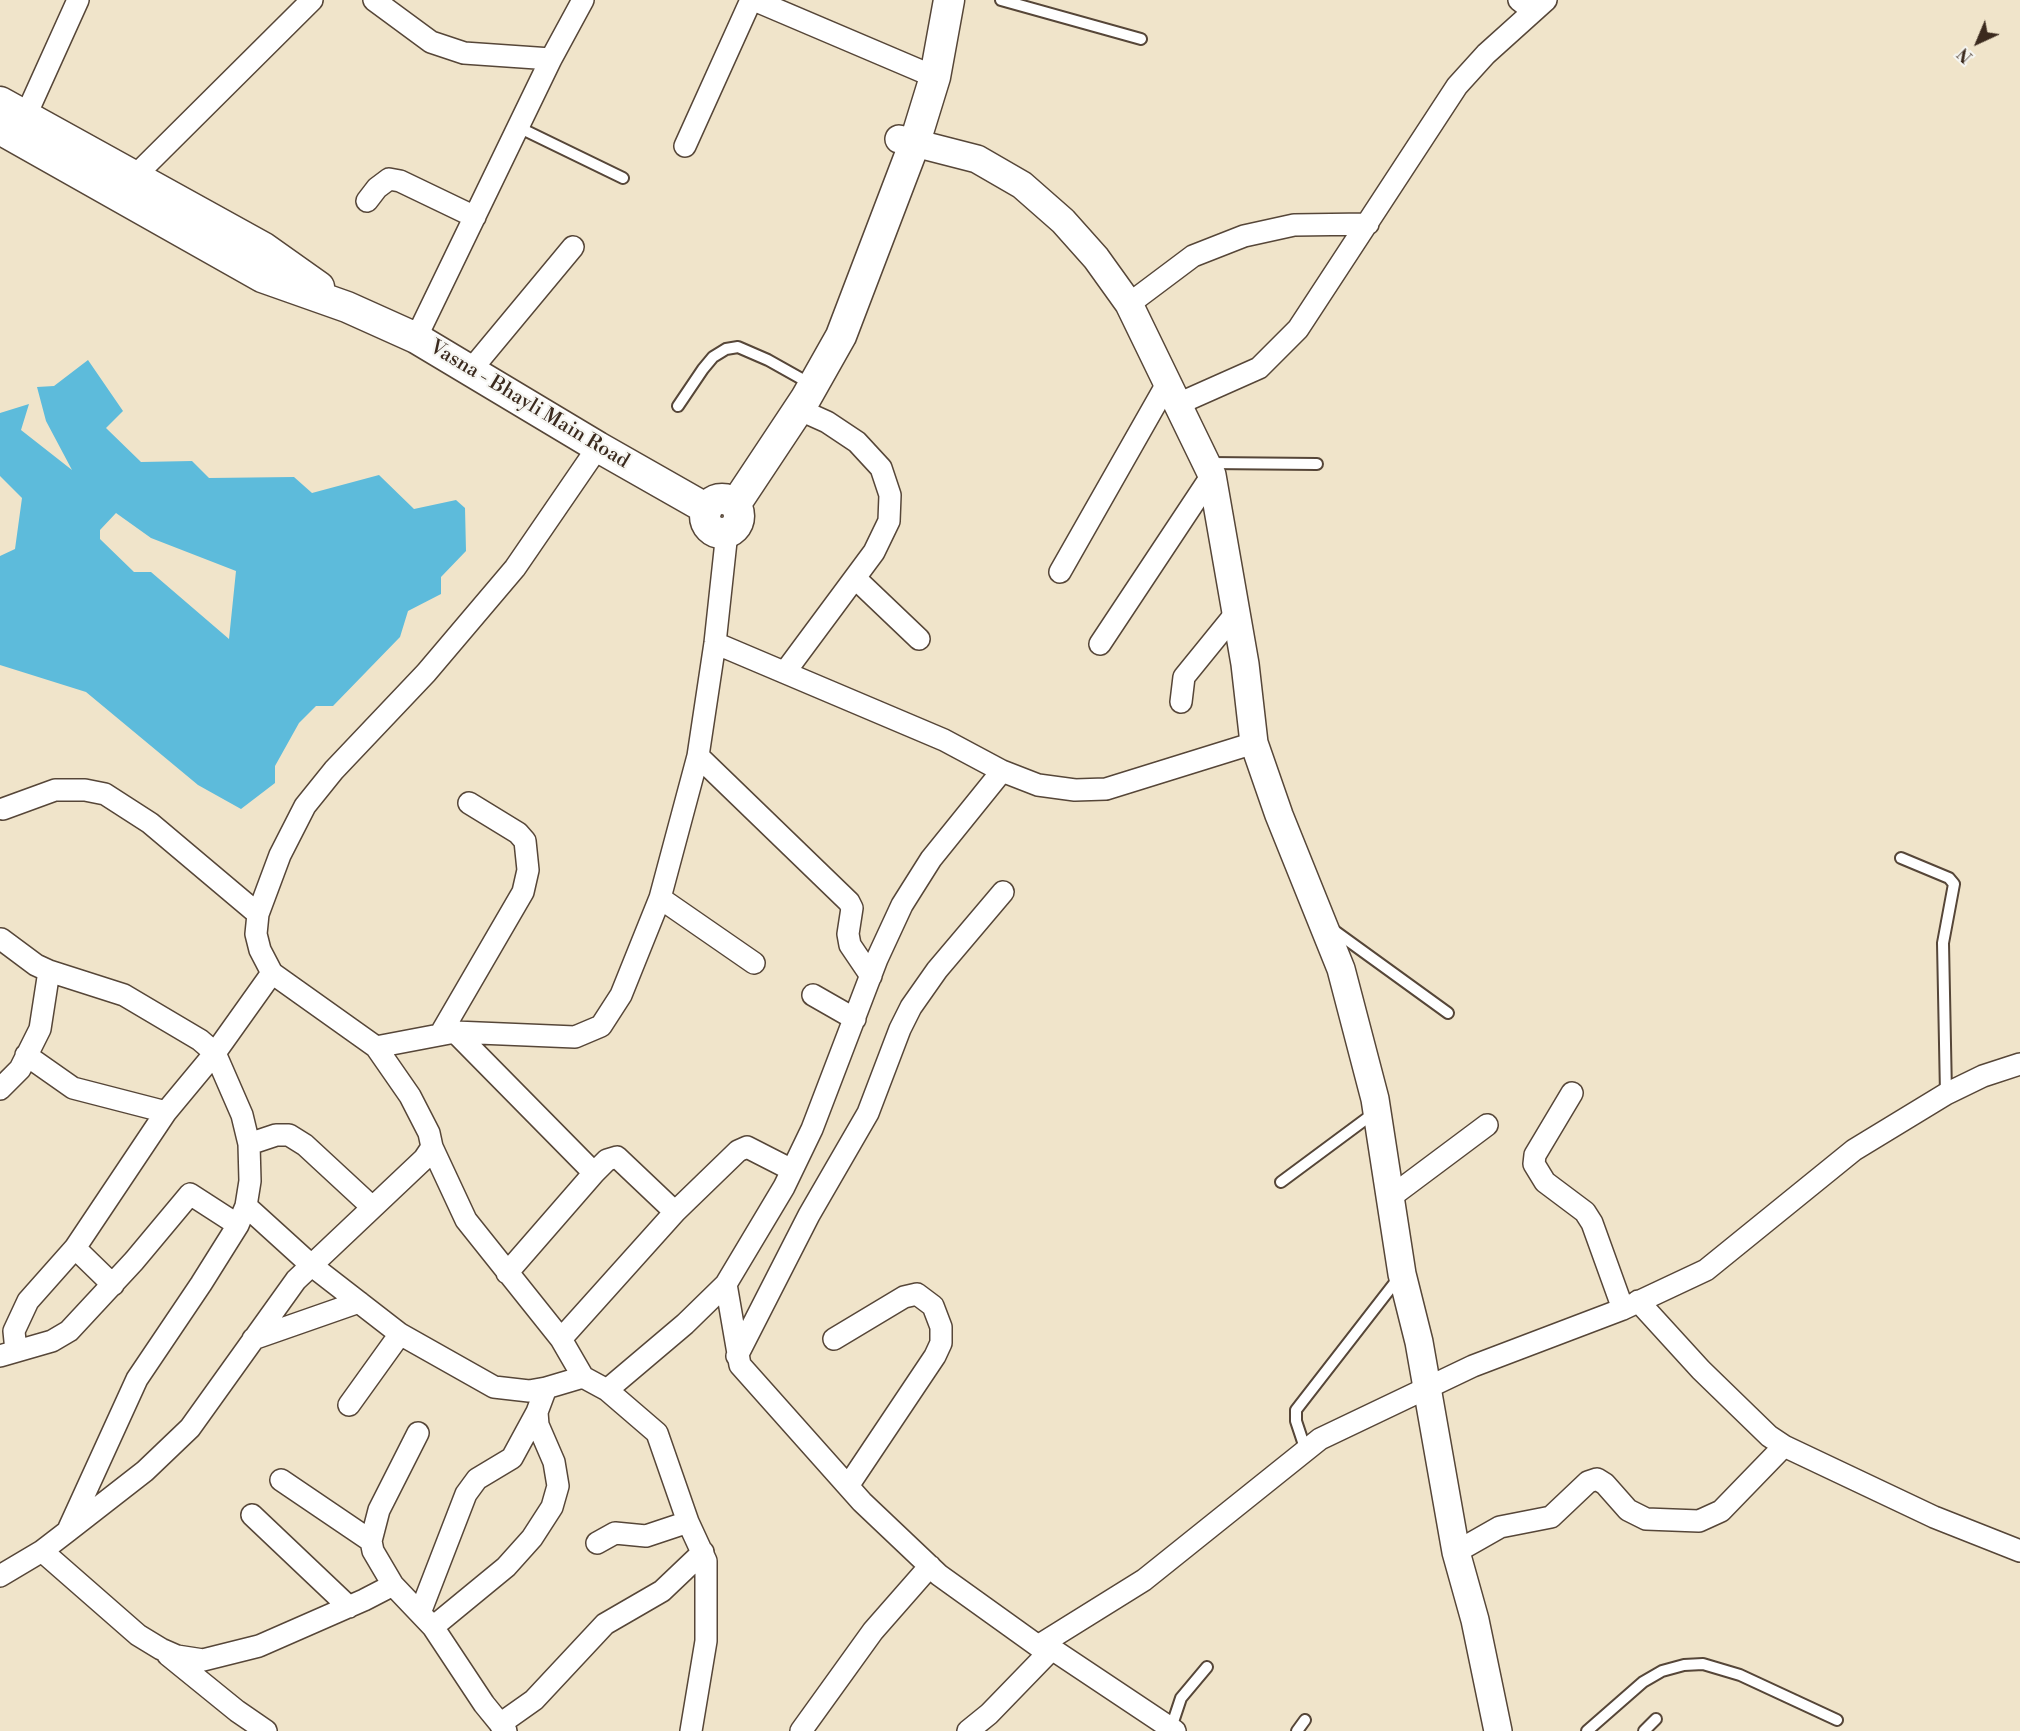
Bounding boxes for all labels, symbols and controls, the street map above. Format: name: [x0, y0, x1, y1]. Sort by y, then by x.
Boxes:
north arrow: [1948, 12, 2008, 72]
text: N: [1954, 43, 1977, 67]
street label: Vasna - Bhayli Main Road: [425, 336, 633, 474]

